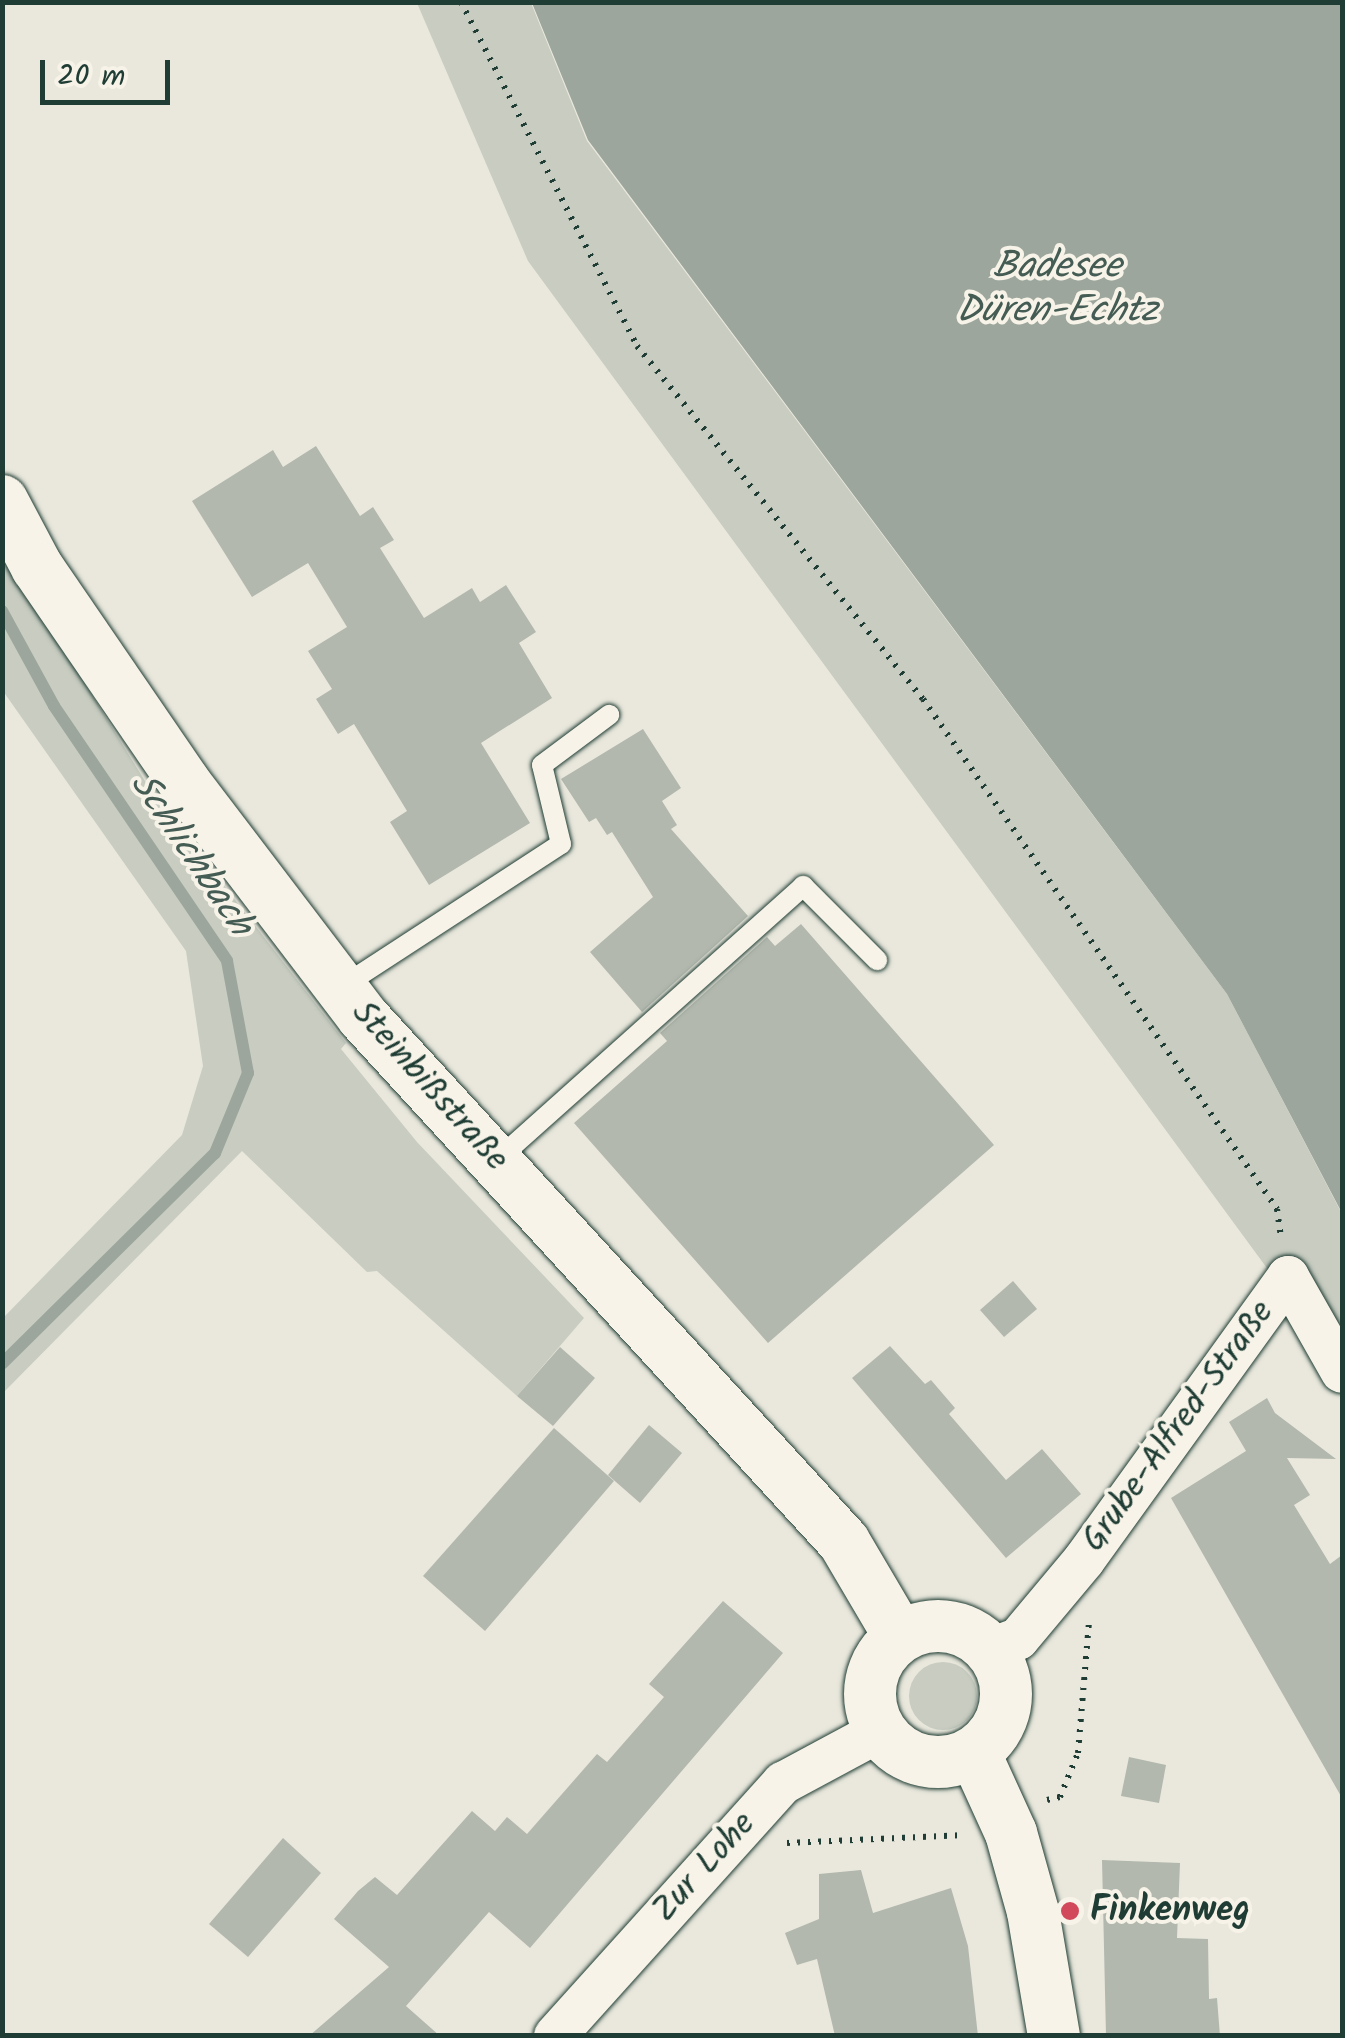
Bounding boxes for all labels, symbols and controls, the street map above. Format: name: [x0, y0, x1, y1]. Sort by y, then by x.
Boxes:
scale bar: [45, 40, 175, 102]
text: 20 m: [57, 53, 125, 101]
water label: Badesee Düren-Echtz: [956, 245, 1158, 334]
water label: Schlichbach: [118, 764, 262, 946]
street label: Steinbißstraße: [342, 993, 516, 1181]
street label: Grube-Alfred-Straße: [1074, 1293, 1284, 1561]
street label: Zur Lohe: [645, 1804, 765, 1932]
place label: Finkenweg: [1090, 1890, 1250, 1932]
marker: Finkenweg: [1059, 1900, 1081, 1922]

